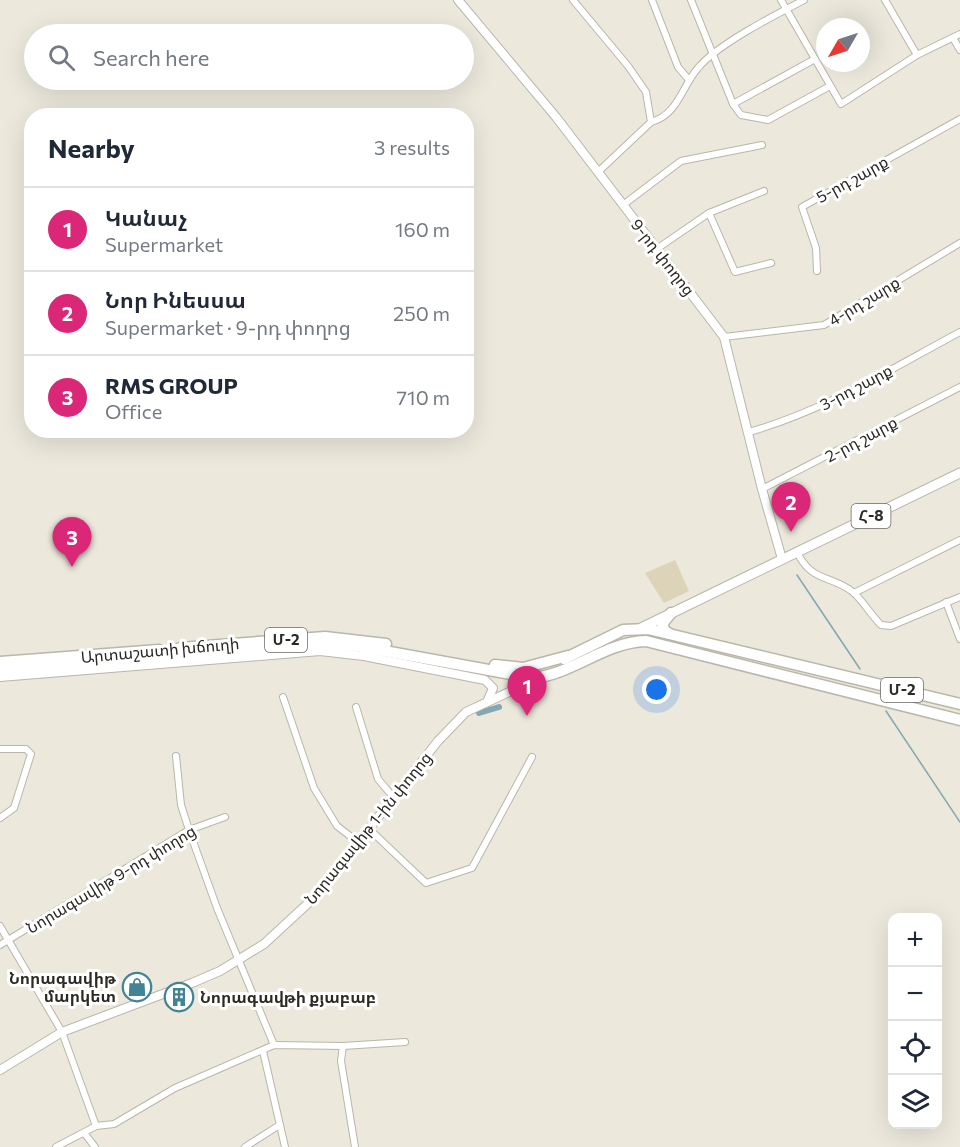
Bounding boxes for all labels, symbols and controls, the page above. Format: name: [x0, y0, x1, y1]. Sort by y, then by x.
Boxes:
north arrow: [816, 18, 870, 72]
search box: [24, 24, 474, 90]
icon: search: [45, 41, 78, 74]
text: Search here: [93, 44, 209, 71]
text: Nearby: [48, 132, 135, 163]
text: 3 results: [374, 135, 450, 159]
street label: 5-րդ շարք: [812, 151, 892, 207]
text: Կանաչ: [105, 204, 187, 231]
street label: 9-րդ փողոց: [627, 215, 699, 299]
text: 1: [63, 217, 72, 241]
text: 160 m: [395, 217, 450, 241]
text: Supermarket: [105, 232, 223, 256]
street label: 4-րդ շարք: [825, 272, 903, 330]
text: Նոր Ինեսսա: [105, 286, 246, 313]
text: 2: [62, 301, 73, 325]
text: 250 m: [393, 301, 450, 325]
text: Supermarket · 9-րդ փողոց: [105, 315, 351, 339]
street label: 3-րդ շարք: [816, 360, 896, 414]
text: RMS GROUP: [105, 372, 238, 399]
text: 3: [62, 385, 73, 409]
text: 710 m: [397, 385, 450, 409]
text: Office: [105, 399, 162, 423]
street label: 2-րդ շարք: [821, 412, 901, 466]
pin: 2: [772, 482, 810, 532]
road number: Հ-8: [852, 504, 890, 528]
pin: 3: [52, 518, 92, 567]
road number: Մ-2: [265, 628, 307, 652]
street label: Արտաշատի խճուղի: [80, 633, 240, 667]
pin: 1: [508, 666, 546, 716]
your location: [642, 675, 671, 704]
road number: Մ-2: [881, 678, 923, 702]
street label: Նորագավիթ 1-ին փողոց: [300, 748, 436, 908]
street label: Նորագավիթ 9-րդ փողոց: [23, 820, 199, 938]
map controls: [888, 913, 942, 1129]
button: +: [888, 913, 942, 967]
button: −: [888, 967, 942, 1021]
place label: Նորագավիթ մարկետ: [9, 968, 117, 1006]
shop icon: Նորագավիթ մարկետ: [121, 971, 153, 1003]
building icon: Նորագավթի քյաբաբ: [163, 981, 195, 1013]
place label: Նորագավթի քյաբաբ: [200, 987, 376, 1007]
button: locate: [888, 1021, 942, 1075]
button: layers: [888, 1075, 942, 1129]

